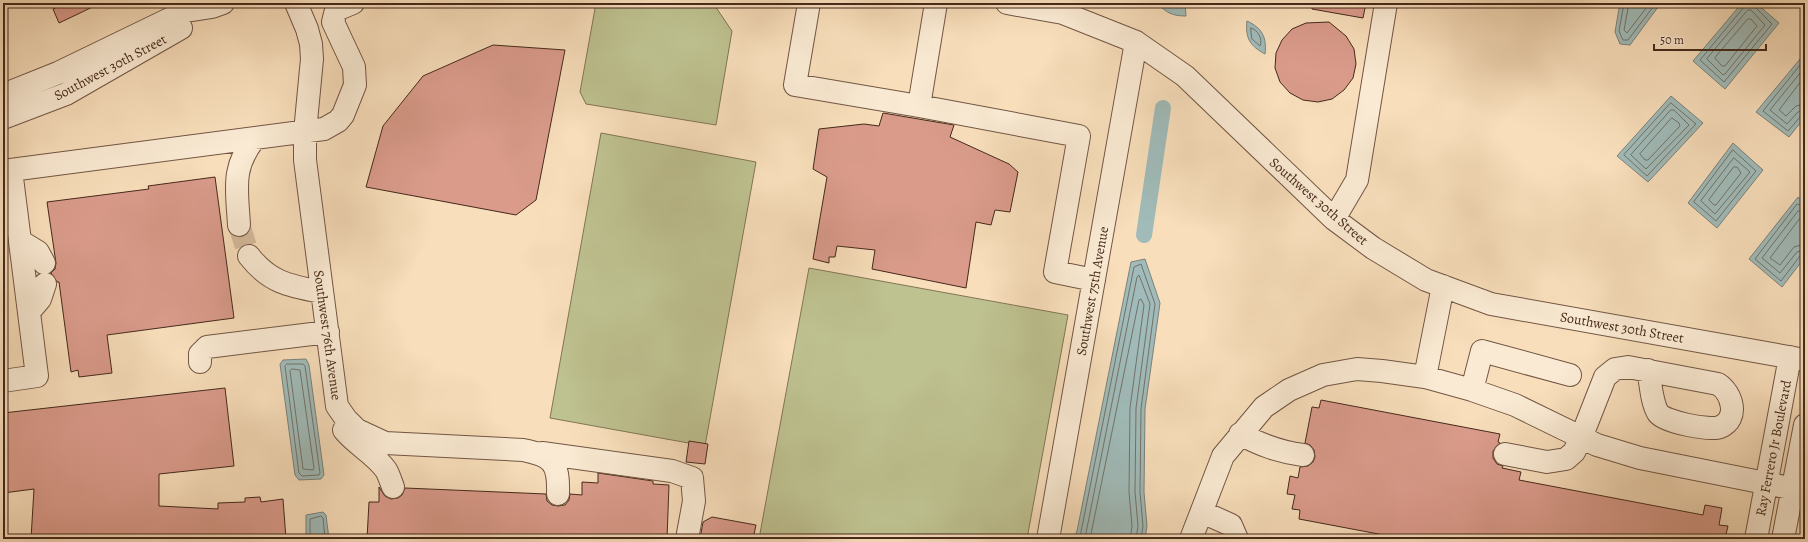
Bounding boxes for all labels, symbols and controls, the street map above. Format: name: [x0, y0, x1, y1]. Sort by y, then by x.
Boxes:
scale bar: [1654, 26, 1766, 52]
street label: Southwest 30th Street: [51, 30, 170, 105]
text: 50 m: [1660, 32, 1684, 48]
street label: Southwest 30th Street: [1265, 153, 1372, 250]
street label: Southwest 75th Avenue: [1072, 225, 1113, 357]
street label: Southwest 76th Avenue: [309, 269, 346, 401]
street label: Southwest 30th Street: [1559, 307, 1685, 348]
street label: Ray Ferrero Jr Boulevard: [1751, 378, 1796, 518]

